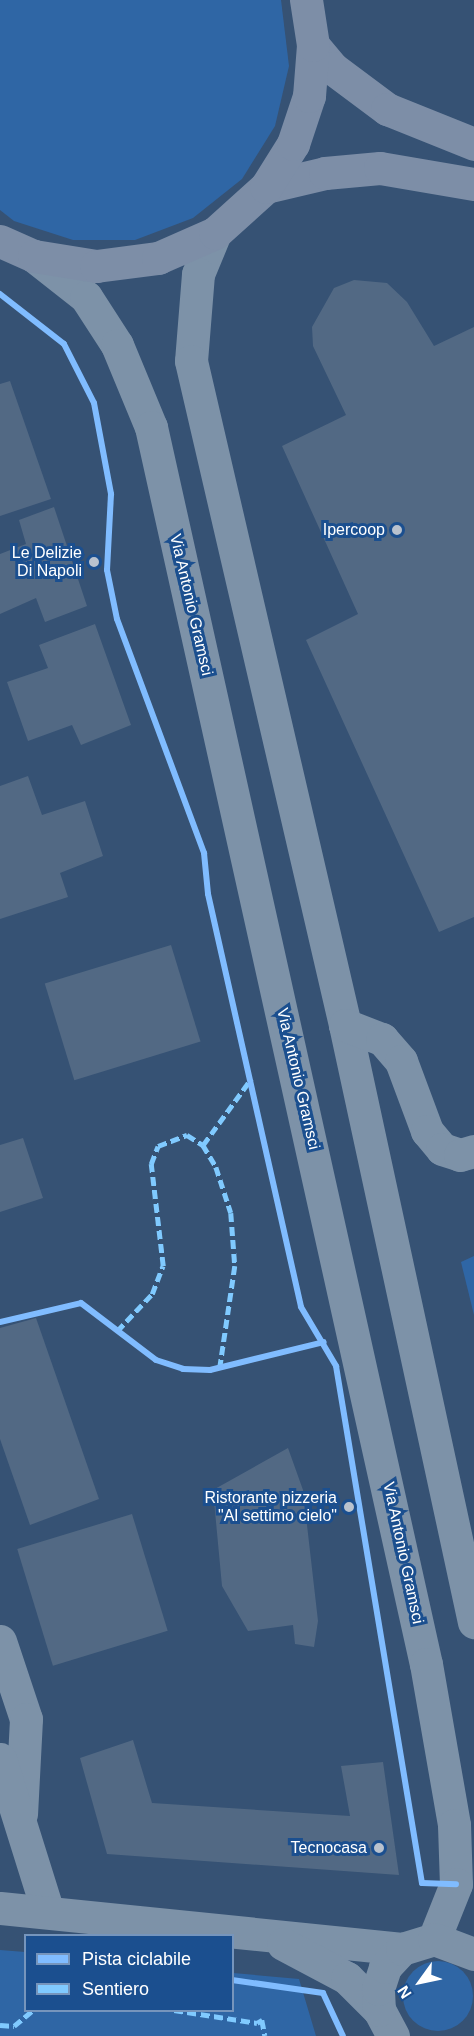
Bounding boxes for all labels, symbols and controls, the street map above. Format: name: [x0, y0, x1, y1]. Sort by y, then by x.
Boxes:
place label: Ipercoop: [323, 520, 385, 540]
marker: Ipercoop: [390, 523, 404, 537]
street label: Via Antonio Gramsci: [165, 532, 217, 678]
place label: Le Delizie Di Napoli: [12, 543, 82, 581]
marker: Le Delizie Di Napoli: [87, 555, 101, 569]
street label: Via Antonio Gramsci: [272, 1006, 324, 1152]
street label: Via Antonio Gramsci: [378, 1480, 428, 1626]
place label: Ristorante pizzeria "Al settimo cielo": [204, 1488, 337, 1526]
marker: Ristorante pizzeria "Al settimo cielo": [342, 1500, 356, 1514]
place label: Tecnocasa: [291, 1838, 367, 1858]
marker: Tecnocasa: [372, 1841, 386, 1855]
legend: [24, 1934, 234, 2012]
text: Pista ciclabile: [82, 1949, 191, 1969]
north arrow: [390, 1952, 450, 2012]
text: Sentiero: [82, 1979, 149, 1999]
text: N: [394, 1983, 415, 2002]

